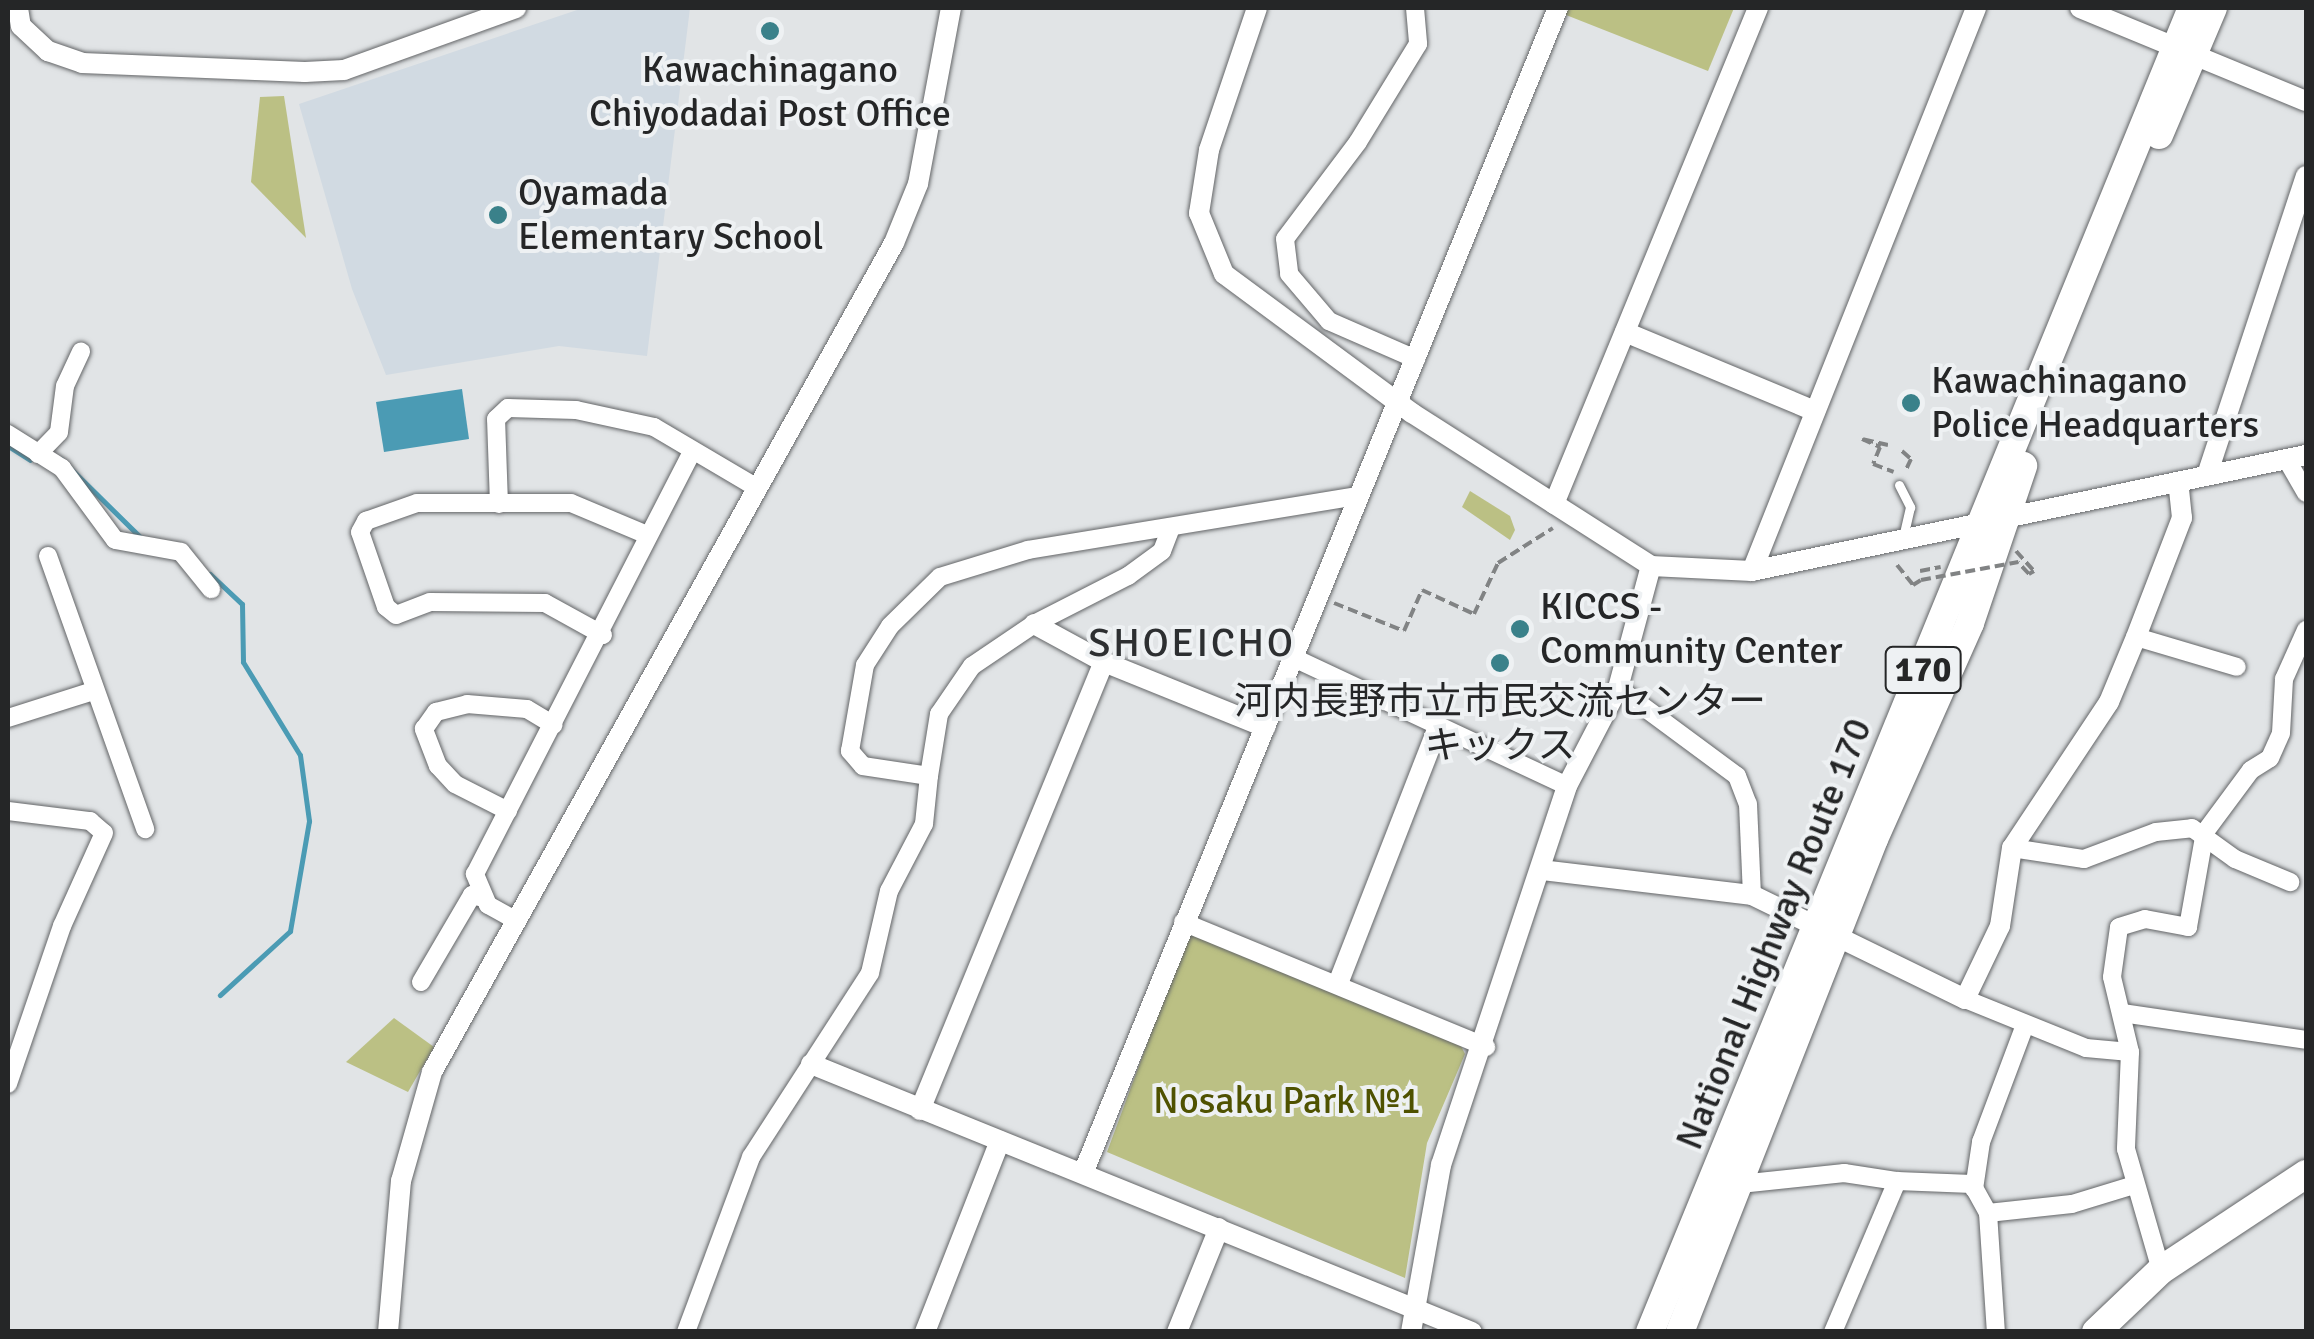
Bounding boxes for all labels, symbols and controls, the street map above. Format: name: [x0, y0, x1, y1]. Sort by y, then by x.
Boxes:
marker: Kawachinagano Chiyodadai Post Office: [759, 20, 781, 42]
place label: Kawachinagano Chiyodadai Post Office: [589, 47, 951, 136]
place label: Oyamada Elementary School: [518, 170, 823, 260]
marker: Oyamada Elementary School: [487, 204, 509, 226]
place label: Kawachinagano Police Headquarters: [1931, 358, 2259, 448]
marker: Kawachinagano Police Headquarters: [1900, 392, 1922, 414]
place label: KICCS - Community Center: [1540, 584, 1843, 674]
marker: KICCS - Community Center: [1509, 618, 1531, 640]
district label: SHOEICHO: [1088, 619, 1296, 667]
road number: 170: [1883, 640, 1963, 700]
marker: 河内長野市立市民交流センター キックス: [1489, 652, 1511, 674]
place label: 河内長野市立市民交流センター キックス: [1234, 679, 1766, 768]
street label: National Highway Route 170: [1667, 712, 1881, 1156]
park label: Nosaku Park №1: [1153, 1078, 1421, 1124]

